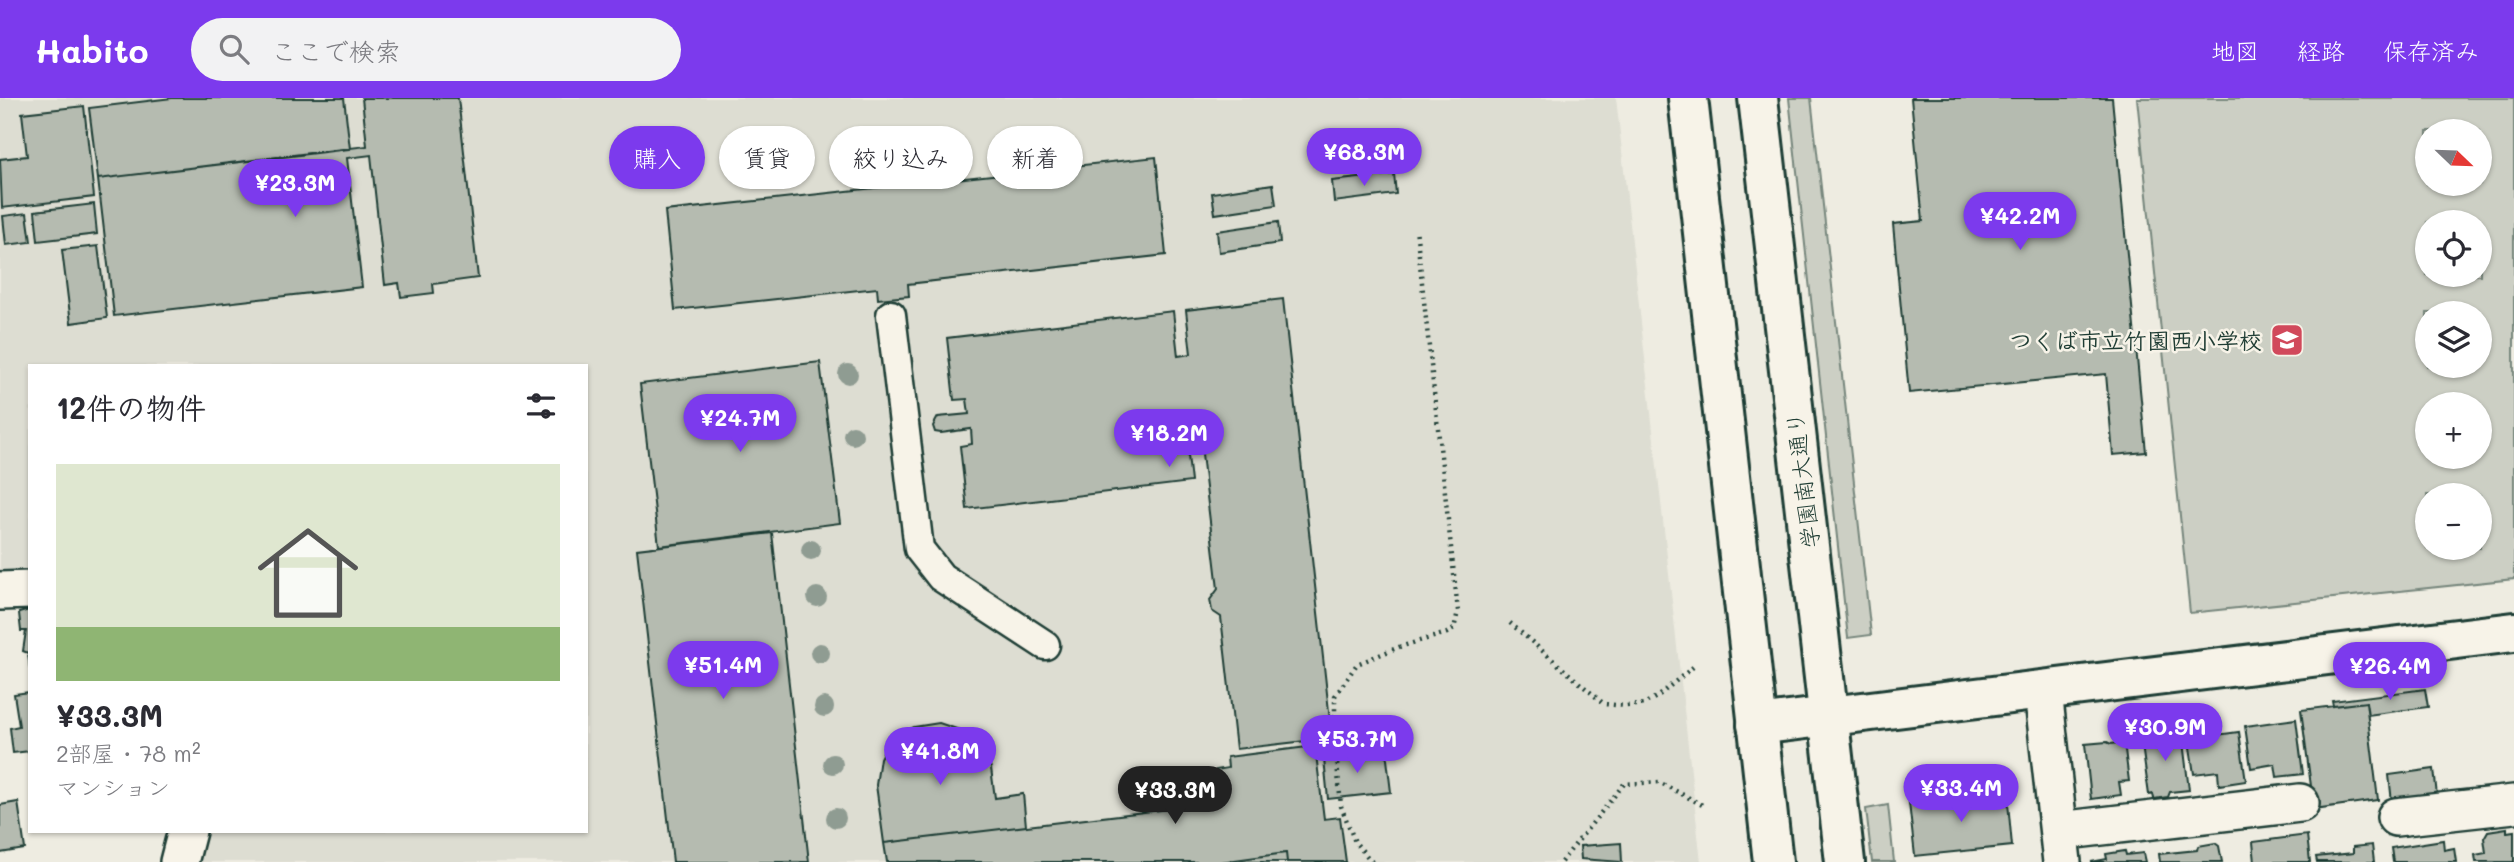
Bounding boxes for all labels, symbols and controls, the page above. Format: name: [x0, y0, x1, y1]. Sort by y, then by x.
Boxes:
search box: [191, 18, 681, 81]
text: Habito: [35, 28, 149, 71]
icon: search: [215, 30, 253, 68]
text: ここで検索: [271, 34, 401, 68]
text: 地図: [2211, 35, 2259, 66]
text: 経路: [2297, 35, 2345, 66]
text: 保存済み: [2383, 35, 2479, 66]
north arrow: [2415, 119, 2492, 196]
map controls: [2415, 119, 2492, 560]
chip: 購入: [609, 126, 705, 189]
chip: 賃貸: [719, 126, 815, 189]
chip: 絞り込み: [829, 126, 973, 189]
chip: 新着: [987, 126, 1083, 189]
pin: ¥68.3M: [1307, 129, 1421, 188]
text: ¥68.3M: [1323, 136, 1405, 166]
pin: ¥23.3M: [238, 159, 352, 219]
text: ¥23.3M: [254, 167, 336, 197]
pin: ¥42.2M: [1963, 192, 2077, 252]
text: ¥42.2M: [1979, 200, 2061, 230]
button: locate: [2415, 210, 2492, 287]
button: layers: [2415, 301, 2492, 378]
school or university icon: つくば市立竹園西小学校: [2268, 321, 2306, 359]
place label: つくば市立竹園西小学校: [2009, 325, 2262, 355]
text: 12件の物件: [56, 387, 206, 427]
icon: filters: [522, 387, 560, 425]
button: +: [2415, 392, 2492, 469]
pin: ¥24.7M: [683, 394, 797, 454]
text: ¥24.7M: [699, 402, 781, 432]
pin: ¥18.2M: [1112, 410, 1226, 469]
street label: 学園南大通り: [1779, 410, 1825, 550]
text: ¥18.2M: [1130, 417, 1208, 447]
button: −: [2415, 483, 2492, 560]
icon: home: [245, 510, 371, 636]
pin: ¥51.4M: [666, 642, 780, 701]
pin: ¥26.4M: [2333, 642, 2447, 702]
text: ¥51.4M: [684, 649, 762, 679]
text: ¥26.4M: [2349, 650, 2431, 680]
text: ¥33.3M: [56, 695, 163, 735]
pin: ¥30.9M: [2108, 704, 2222, 763]
text: ¥30.9M: [2123, 711, 2207, 741]
pin: ¥53.7M: [1300, 716, 1414, 775]
text: ¥53.7M: [1317, 723, 1397, 753]
pin: ¥41.8M: [883, 728, 997, 787]
text: ¥41.8M: [900, 735, 980, 765]
text: 2部屋 · 78 m²: [56, 738, 201, 768]
pin: ¥33.4M: [1904, 764, 2018, 824]
pin: ¥33.3M: [1118, 766, 1232, 826]
text: マンション: [56, 772, 170, 802]
text: ¥33.4M: [1920, 772, 2002, 802]
text: ¥33.3M: [1134, 774, 1216, 804]

